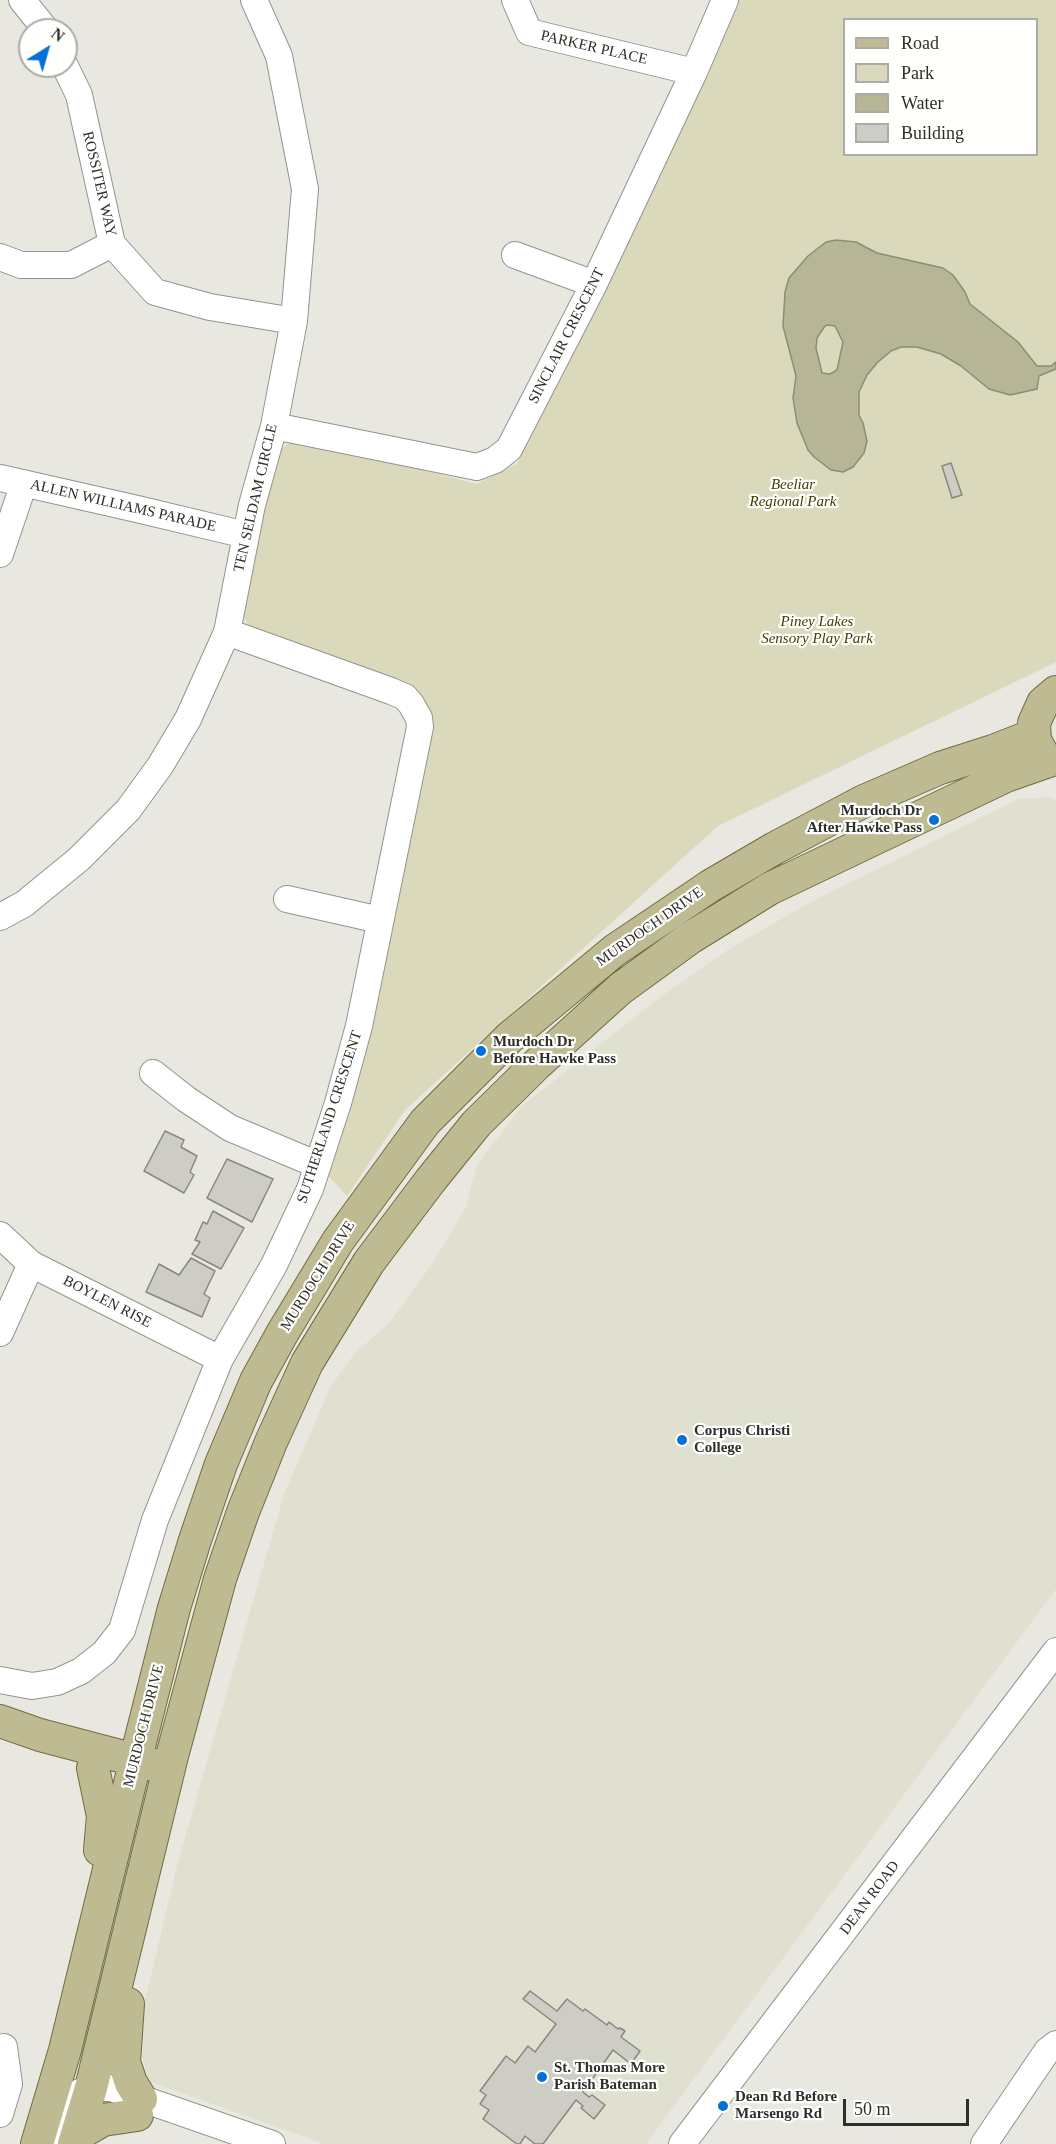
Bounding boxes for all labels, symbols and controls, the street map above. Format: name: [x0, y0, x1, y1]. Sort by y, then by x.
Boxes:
north arrow: [18, 18, 78, 78]
legend: [843, 18, 1038, 156]
text: N: [48, 25, 68, 45]
street label: PARKER PLACE: [539, 27, 649, 69]
text: Road: [901, 33, 939, 53]
text: Park: [901, 63, 934, 83]
text: Water: [901, 93, 944, 113]
text: Building: [901, 123, 964, 143]
street label: ROSSITER WAY: [78, 130, 120, 238]
street label: SINCLAIR CRESCENT: [525, 265, 609, 407]
street label: TEN SELDAM CIRCLE: [230, 422, 282, 574]
street label: ALLEN WILLIAMS PARADE: [28, 476, 218, 536]
park label: Beeliar Regional Park: [749, 476, 837, 511]
park label: Piney Lakes Sensory Play Park: [761, 613, 873, 648]
place label: Murdoch Dr After Hawke Pass: [807, 802, 922, 837]
marker: Murdoch Dr After Hawke Pass: [927, 813, 941, 827]
street label: MURDOCH DRIVE: [593, 883, 707, 971]
street label: SUTHERLAND CRESCENT: [294, 1028, 366, 1206]
place label: Murdoch Dr Before Hawke Pass: [493, 1033, 616, 1068]
marker: Murdoch Dr Before Hawke Pass: [474, 1044, 488, 1058]
street label: MURDOCH DRIVE: [277, 1218, 359, 1334]
street label: BOYLEN RISE: [60, 1272, 154, 1332]
place label: Corpus Christi College: [694, 1422, 790, 1457]
marker: Corpus Christi College: [675, 1433, 689, 1447]
street label: MURDOCH DRIVE: [120, 1663, 168, 1789]
street label: DEAN ROAD: [836, 1857, 904, 1939]
place label: St. Thomas More Parish Bateman: [554, 2059, 665, 2094]
marker: St. Thomas More Parish Bateman: [535, 2070, 549, 2084]
scale bar: [846, 2087, 972, 2125]
place label: Dean Rd Before Marsengo Rd: [735, 2088, 837, 2123]
marker: Dean Rd Before Marsengo Rd: [716, 2099, 730, 2113]
text: 50 m: [854, 2099, 891, 2119]

